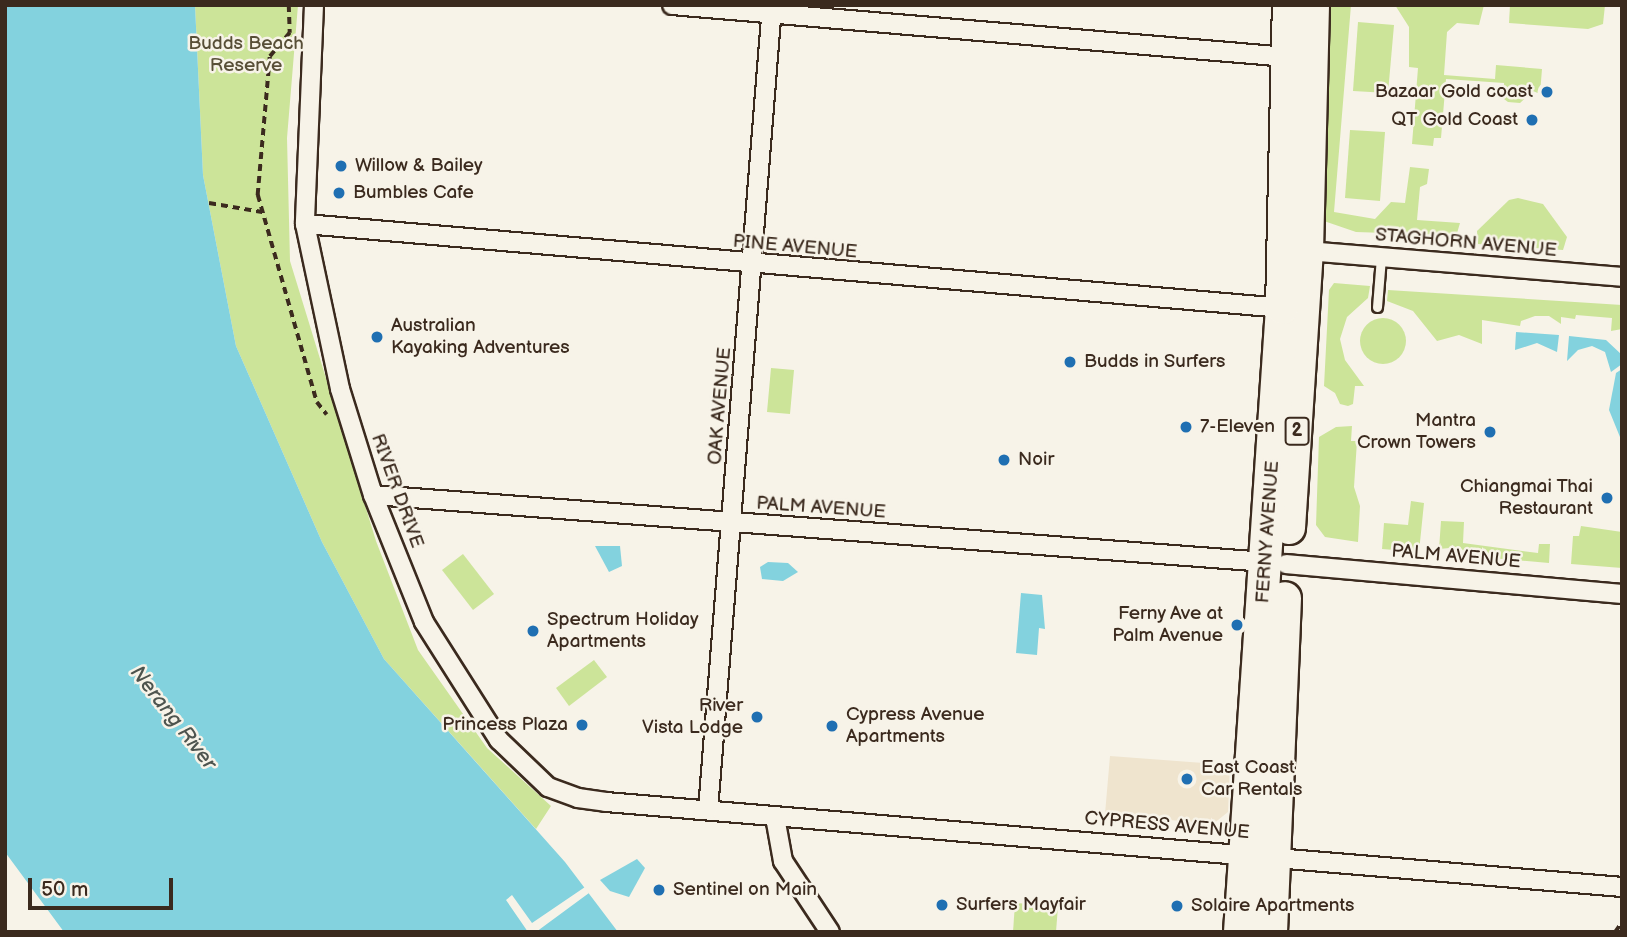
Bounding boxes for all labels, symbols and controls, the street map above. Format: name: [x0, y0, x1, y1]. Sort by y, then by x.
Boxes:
park label: Budds Beach Reserve: [188, 33, 304, 77]
place label: Bazaar Gold coast: [1375, 81, 1533, 103]
marker: Bazaar Gold coast: [1539, 84, 1555, 100]
place label: QT Gold Coast: [1391, 109, 1518, 131]
marker: QT Gold Coast: [1524, 112, 1540, 128]
place label: Willow & Bailey: [355, 155, 482, 177]
marker: Willow & Bailey: [333, 158, 349, 174]
place label: Bumbles Cafe: [353, 182, 474, 204]
marker: Bumbles Cafe: [331, 185, 347, 201]
street label: STAGHORN AVENUE: [1374, 224, 1558, 262]
street label: PINE AVENUE: [732, 230, 858, 264]
place label: Australian Kayaking Adventures: [391, 315, 570, 359]
marker: Australian Kayaking Adventures: [369, 329, 385, 345]
street label: OAK AVENUE: [704, 346, 736, 466]
place label: Budds in Surfers: [1084, 351, 1226, 373]
marker: Budds in Surfers: [1062, 354, 1078, 370]
place label: Mantra Crown Towers: [1356, 410, 1476, 454]
place label: 7-Eleven: [1200, 416, 1275, 438]
road number: 2: [1283, 416, 1311, 446]
marker: 7-Eleven: [1178, 419, 1194, 435]
marker: Mantra Crown Towers: [1482, 424, 1498, 440]
street label: RIVER DRIVE: [366, 431, 428, 551]
place label: Noir: [1018, 449, 1054, 471]
marker: Noir: [996, 452, 1012, 468]
street label: FERNY AVENUE: [1252, 460, 1284, 604]
place label: Chiangmai Thai Restaurant: [1459, 476, 1593, 520]
marker: Chiangmai Thai Restaurant: [1599, 490, 1615, 506]
street label: PALM AVENUE: [756, 492, 886, 524]
street label: PALM AVENUE: [1390, 540, 1522, 574]
place label: Ferny Ave at Palm Avenue: [1112, 603, 1223, 647]
place label: Spectrum Holiday Apartments: [547, 609, 699, 653]
marker: Ferny Ave at Palm Avenue: [1229, 617, 1245, 633]
marker: Spectrum Holiday Apartments: [525, 623, 541, 639]
water label: Nerang River: [125, 661, 221, 775]
place label: River Vista Lodge: [642, 695, 743, 739]
place label: Cypress Avenue Apartments: [846, 704, 985, 748]
marker: River Vista Lodge: [749, 709, 765, 725]
place label: Princess Plaza: [442, 714, 568, 736]
marker: Princess Plaza: [574, 717, 590, 733]
marker: Cypress Avenue Apartments: [824, 718, 840, 734]
place label: East Coast Car Rentals: [1201, 757, 1302, 801]
marker: East Coast Car Rentals: [1179, 771, 1195, 787]
street label: CYPRESS AVENUE: [1083, 807, 1251, 845]
scale bar: [32, 864, 177, 908]
text: 50 m: [41, 877, 88, 902]
place label: Sentinel on Main: [673, 879, 817, 901]
marker: Sentinel on Main: [651, 882, 667, 898]
place label: Surfers Mayfair: [956, 894, 1086, 916]
place label: Solaire Apartments: [1191, 895, 1354, 917]
marker: Surfers Mayfair: [934, 897, 950, 913]
marker: Solaire Apartments: [1169, 898, 1185, 914]

